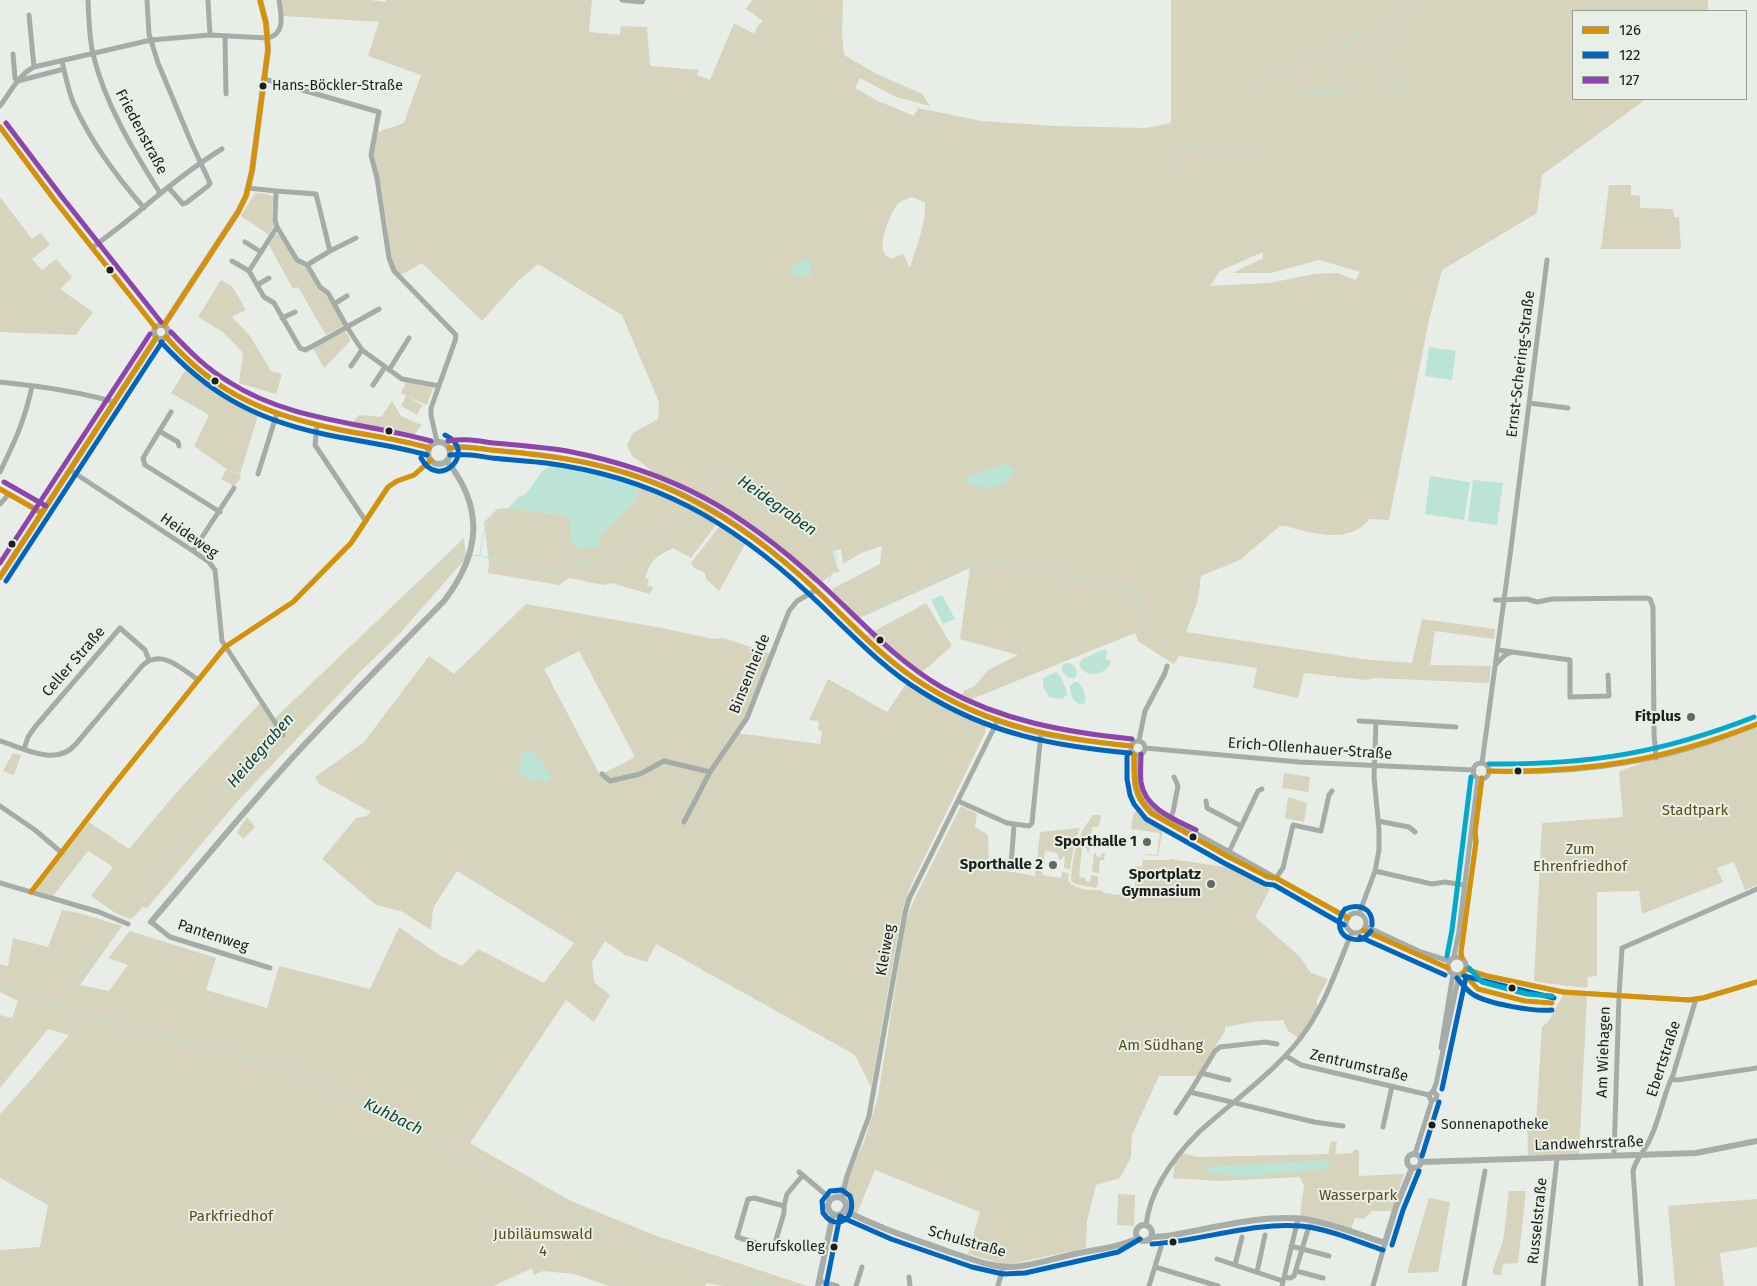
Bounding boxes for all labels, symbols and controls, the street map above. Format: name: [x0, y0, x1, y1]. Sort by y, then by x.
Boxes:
legend: [1572, 10, 1747, 100]
text: 126: [1619, 21, 1641, 39]
text: 122: [1619, 46, 1640, 64]
text: 127: [1619, 71, 1639, 89]
place label: Hans-Böckler-Straße: [272, 78, 403, 94]
marker: Hans-Böckler-Straße: [258, 81, 268, 91]
street label: Friedenstraße: [111, 86, 171, 178]
unlabelled marker: [105, 265, 115, 275]
street label: Ernst-Schering-Straße: [1503, 289, 1539, 439]
unlabelled marker: [210, 376, 220, 386]
unlabelled marker: [384, 426, 394, 436]
water label: Heidegraben: [734, 472, 820, 540]
street label: Heideweg: [157, 510, 221, 562]
unlabelled marker: [7, 539, 17, 549]
street label: Celler Straße: [39, 623, 109, 701]
street label: Binsenheide: [726, 631, 774, 717]
unlabelled marker: [875, 635, 885, 645]
place label: Fitplus: [1635, 708, 1681, 726]
water label: Heidegraben: [224, 710, 298, 792]
marker: Fitplus: [1685, 711, 1697, 723]
street label: Erich-Ollenhauer-Straße: [1227, 734, 1393, 764]
unlabelled marker: [1513, 766, 1523, 776]
park label: Stadtpark: [1662, 802, 1728, 820]
unlabelled marker: [1188, 832, 1198, 842]
place label: Sporthalle 1: [1055, 833, 1137, 851]
marker: Sporthalle 1: [1141, 836, 1153, 848]
park label: Zum Ehrenfriedhof: [1533, 841, 1627, 876]
place label: Sporthalle 2: [960, 856, 1043, 874]
marker: Sporthalle 2: [1047, 859, 1059, 871]
place label: Sportplatz Gymnasium: [1121, 866, 1201, 901]
marker: Sportplatz Gymnasium: [1205, 878, 1217, 890]
street label: Pantenweg: [175, 916, 251, 956]
street label: Kleiweg: [873, 923, 899, 977]
unlabelled marker: [1507, 983, 1517, 993]
street label: Am Wiehagen: [1593, 1006, 1615, 1098]
street label: Ebertstraße: [1643, 1019, 1685, 1099]
park label: Am Südhang: [1119, 1037, 1203, 1055]
street label: Zentrumstraße: [1308, 1046, 1410, 1086]
water label: Kuhbach: [361, 1095, 425, 1139]
place label: Sonnenapotheke: [1441, 1117, 1549, 1133]
marker: Sonnenapotheke: [1427, 1120, 1437, 1130]
street label: Landwehrstraße: [1534, 1133, 1644, 1155]
street label: Russelstraße: [1524, 1177, 1552, 1265]
park label: Wasserpark: [1319, 1187, 1397, 1205]
park label: Parkfriedhof: [189, 1208, 273, 1226]
street label: Schulstraße: [926, 1222, 1008, 1262]
park label: Jubiläumswald 4: [493, 1226, 593, 1261]
unlabelled marker: [1168, 1237, 1178, 1247]
place label: Berufskolleg: [746, 1239, 825, 1255]
marker: Berufskolleg: [829, 1242, 839, 1252]

